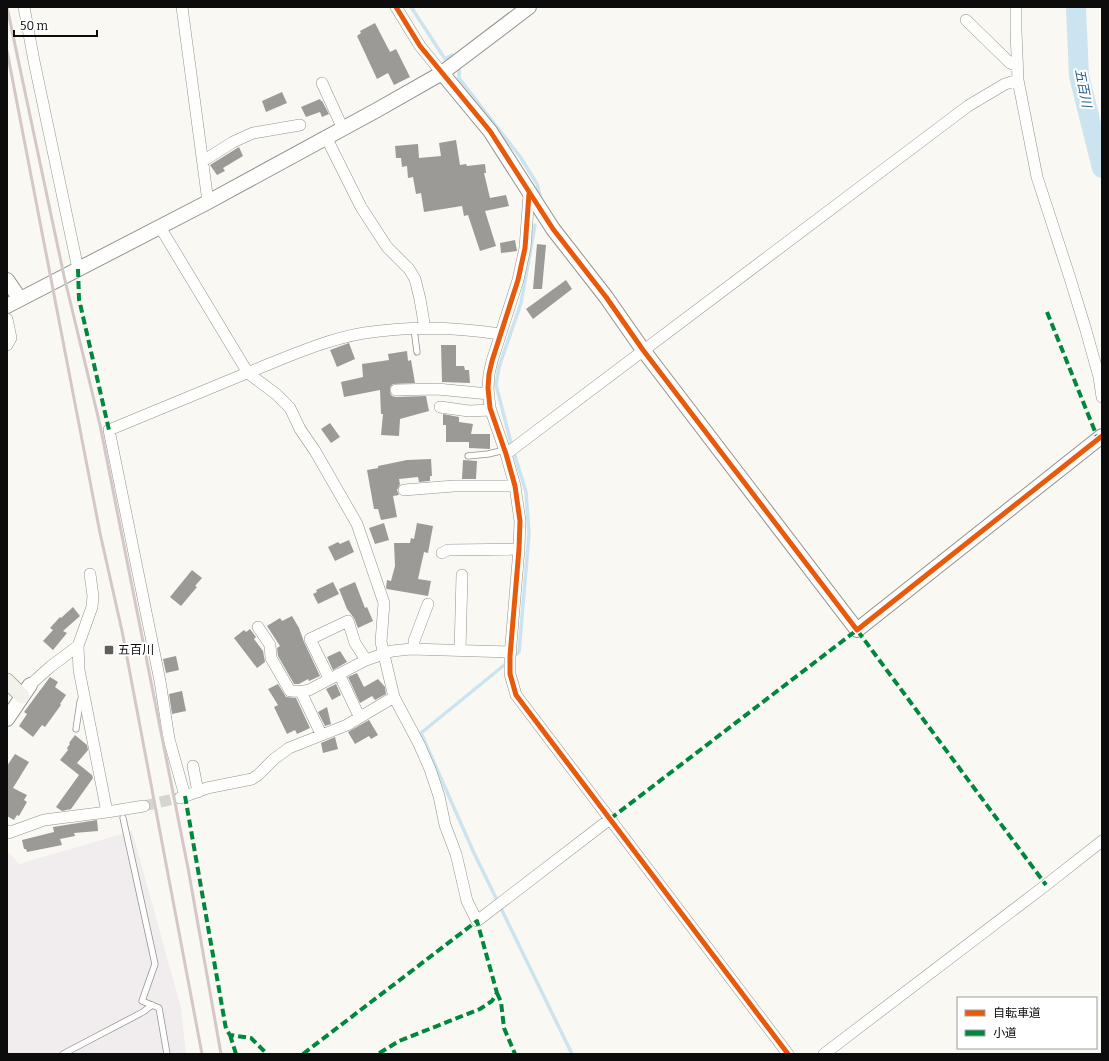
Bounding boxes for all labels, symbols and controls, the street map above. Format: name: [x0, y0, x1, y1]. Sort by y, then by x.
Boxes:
scale bar: [14, 12, 97, 38]
text: 50 m: [20, 19, 49, 33]
water label: 五百川: [1072, 68, 1095, 111]
place label: 五百川: [118, 643, 154, 657]
marker: 五百川: [103, 644, 115, 656]
legend: [957, 997, 1097, 1049]
text: 自転車道: [993, 1006, 1041, 1020]
text: 小道: [993, 1026, 1017, 1040]

